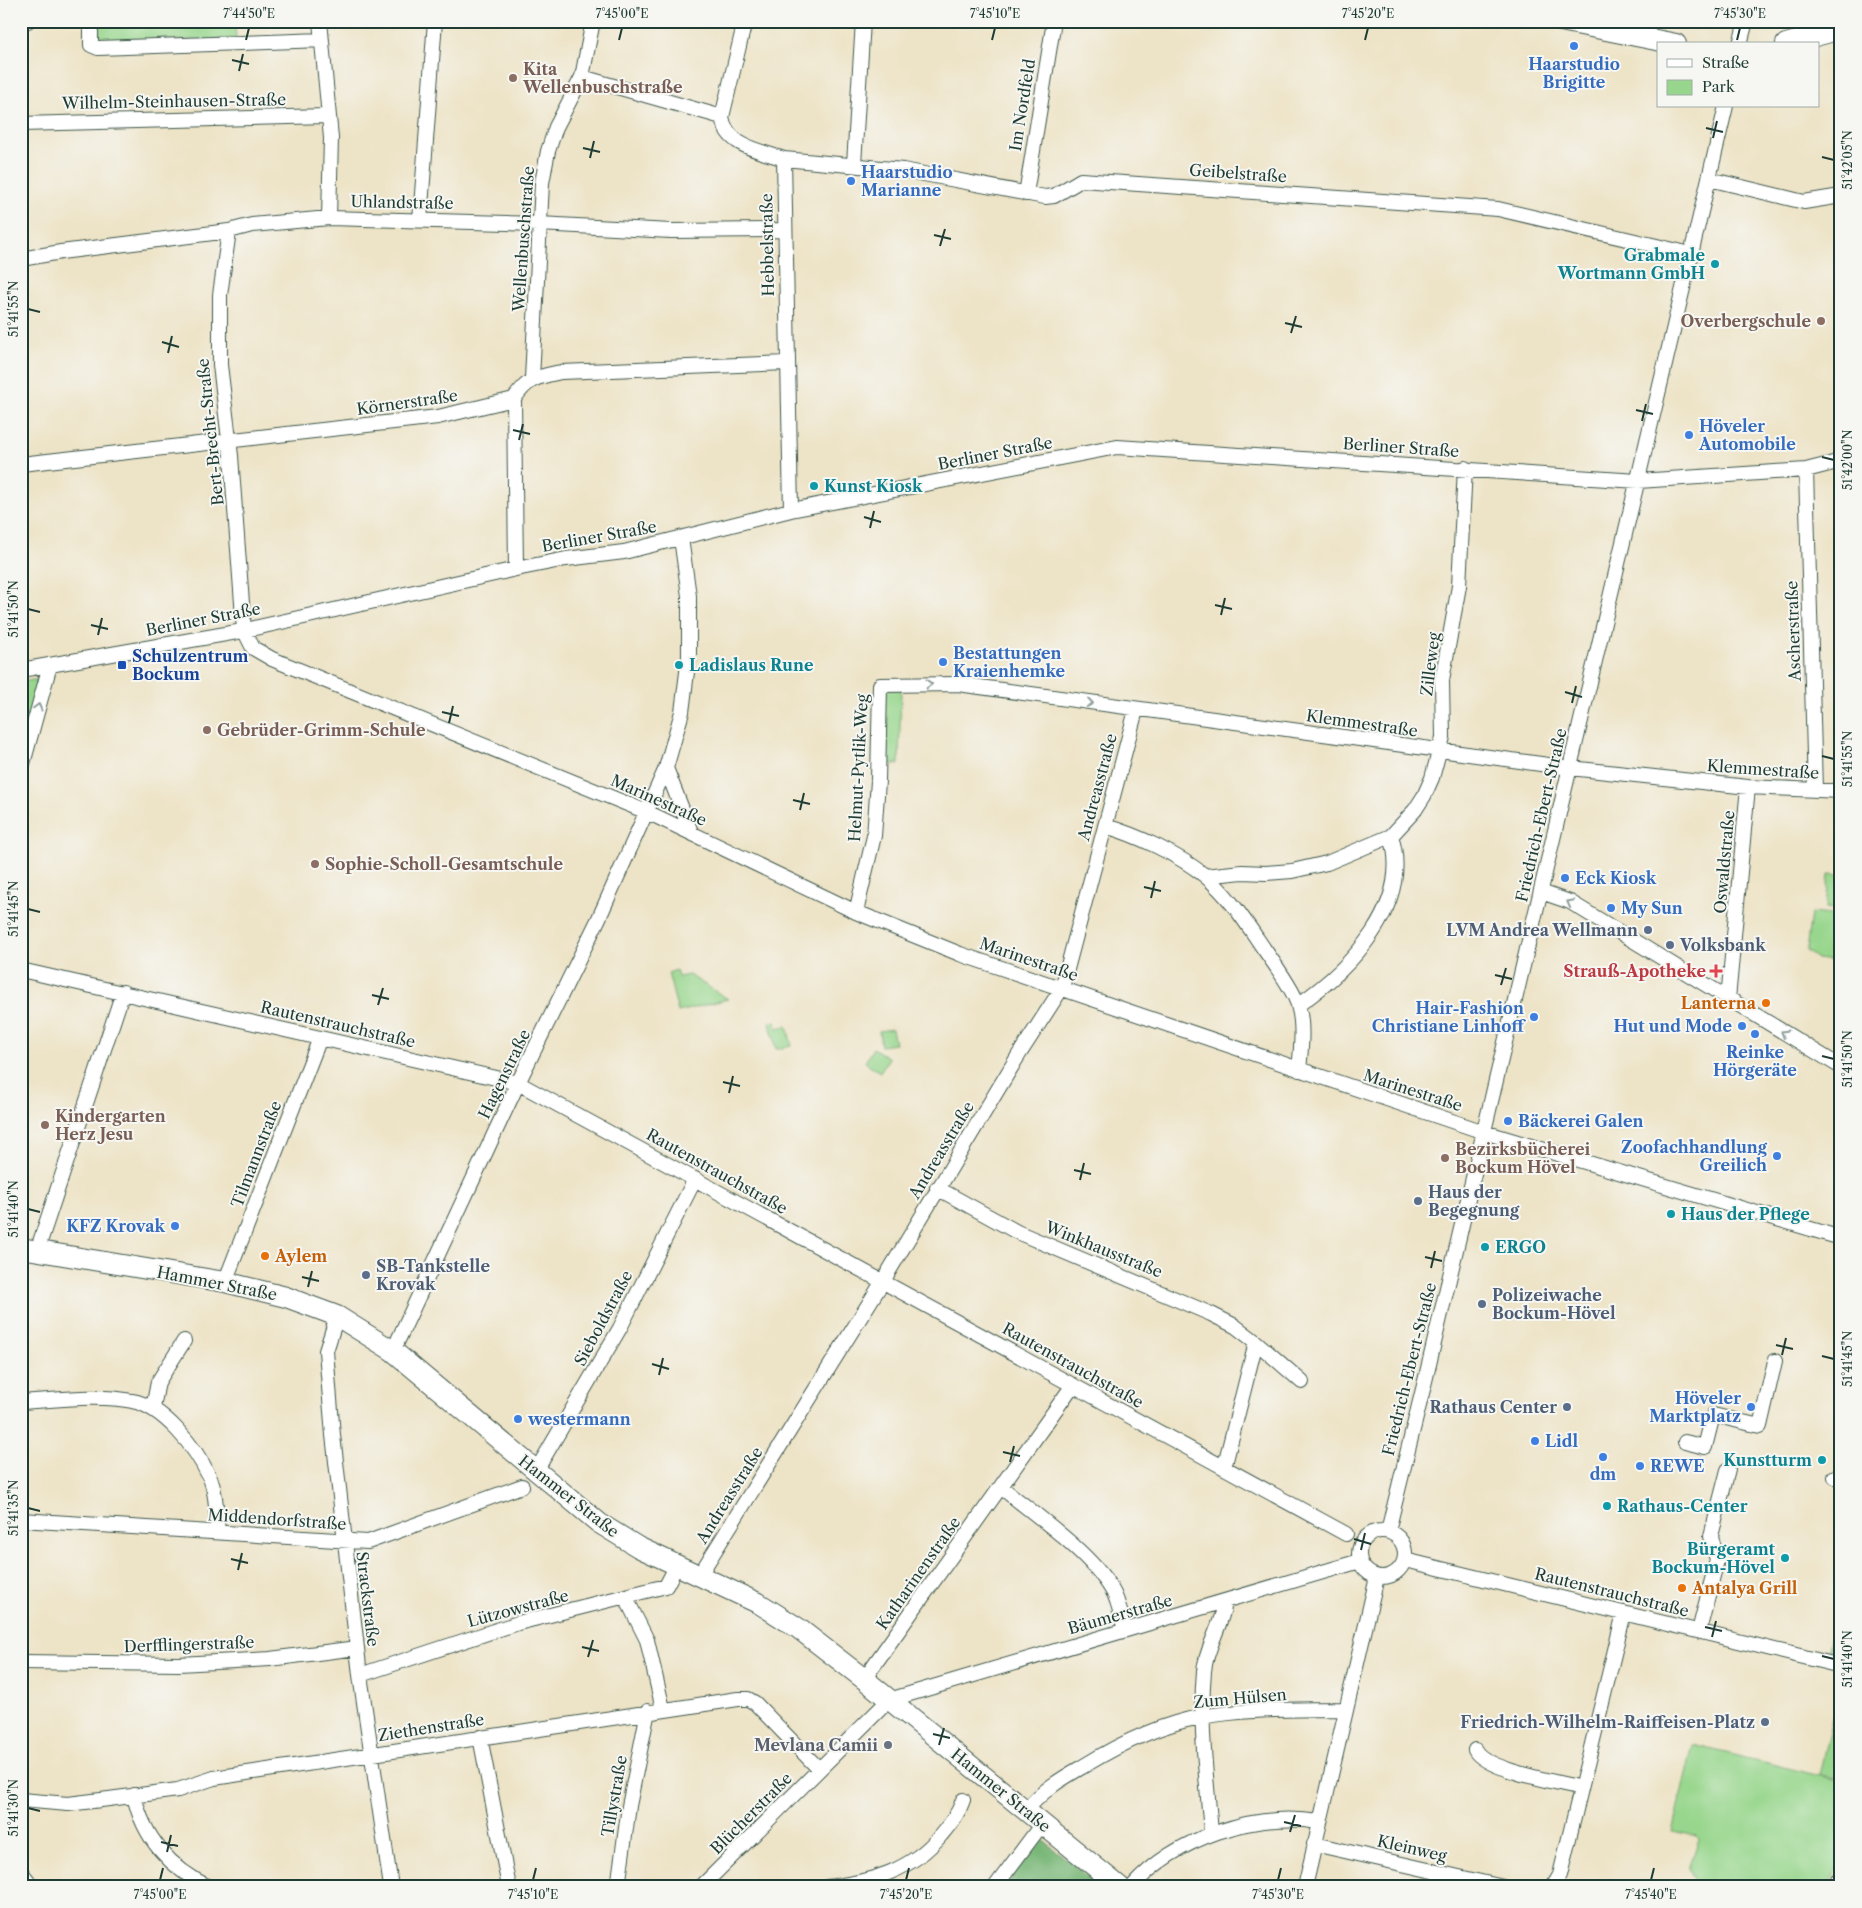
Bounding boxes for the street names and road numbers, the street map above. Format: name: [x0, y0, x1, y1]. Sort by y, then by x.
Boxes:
street label: Im Nordfeld: [1005, 57, 1039, 153]
street label: Wilhelm-Steinhausen-Straße: [61, 89, 286, 113]
street label: Geibelstraße: [1189, 160, 1288, 186]
street label: Wellenbuschstraße: [508, 165, 538, 314]
street label: Uhlandstraße: [350, 191, 454, 213]
street label: Hebbelstraße: [756, 193, 778, 297]
street label: Bert-Brecht-Straße: [192, 357, 228, 507]
street label: Körnerstraße: [355, 385, 459, 419]
street label: Berliner Straße: [936, 432, 1054, 474]
street label: Berliner Straße: [1342, 433, 1460, 461]
street label: Berliner Straße: [540, 516, 658, 556]
street label: Ascherstraße: [1781, 580, 1805, 683]
street label: Berliner Straße: [144, 598, 262, 640]
street label: Zilleweg: [1416, 630, 1444, 697]
street label: Helmut-Pytlik-Weg: [844, 693, 872, 842]
street label: Klemmestraße: [1305, 705, 1419, 741]
street label: Friedrich-Ebert-Straße: [1511, 726, 1571, 904]
street label: Andreasstraße: [1073, 731, 1121, 844]
street label: Klemmestraße: [1706, 755, 1820, 783]
street label: Marinestraße: [608, 770, 710, 830]
street label: Oswaldstraße: [1710, 809, 1738, 914]
street label: Marinestraße: [977, 933, 1081, 985]
street label: Rautenstrauchstraße: [259, 996, 417, 1052]
street label: Hagenstraße: [474, 1026, 534, 1122]
street label: Marinestraße: [1361, 1065, 1465, 1115]
street label: Tilmannstraße: [227, 1098, 285, 1210]
street label: Andreasstraße: [904, 1098, 978, 1203]
street label: Rautenstrauchstraße: [643, 1124, 791, 1218]
street label: Winkhausstraße: [1042, 1216, 1166, 1282]
street label: Hammer Straße: [155, 1262, 279, 1304]
street label: Sieboldstraße: [570, 1267, 637, 1369]
street label: Friedrich-Ebert-Straße: [1378, 1280, 1440, 1458]
street label: Rautenstrauchstraße: [999, 1318, 1147, 1412]
street label: Andreasstraße: [691, 1443, 767, 1548]
street label: Hammer Straße: [515, 1451, 623, 1541]
street label: Middendorfstraße: [207, 1504, 347, 1534]
street label: Katharinenstraße: [872, 1513, 964, 1633]
street label: Strackstraße: [352, 1550, 384, 1648]
street label: Rautenstrauchstraße: [1533, 1563, 1691, 1621]
street label: Lützowstraße: [465, 1585, 571, 1631]
street label: Bäumerstraße: [1065, 1590, 1175, 1638]
street label: Derfflingerstraße: [123, 1632, 255, 1656]
street label: Zum Hülsen: [1193, 1684, 1287, 1712]
street label: Ziethenstraße: [377, 1709, 485, 1745]
street label: Hammer Straße: [947, 1744, 1055, 1836]
street label: Tillystraße: [597, 1754, 631, 1838]
street label: Blücherstraße: [706, 1768, 796, 1858]
street label: Kleinweg: [1375, 1830, 1449, 1866]

